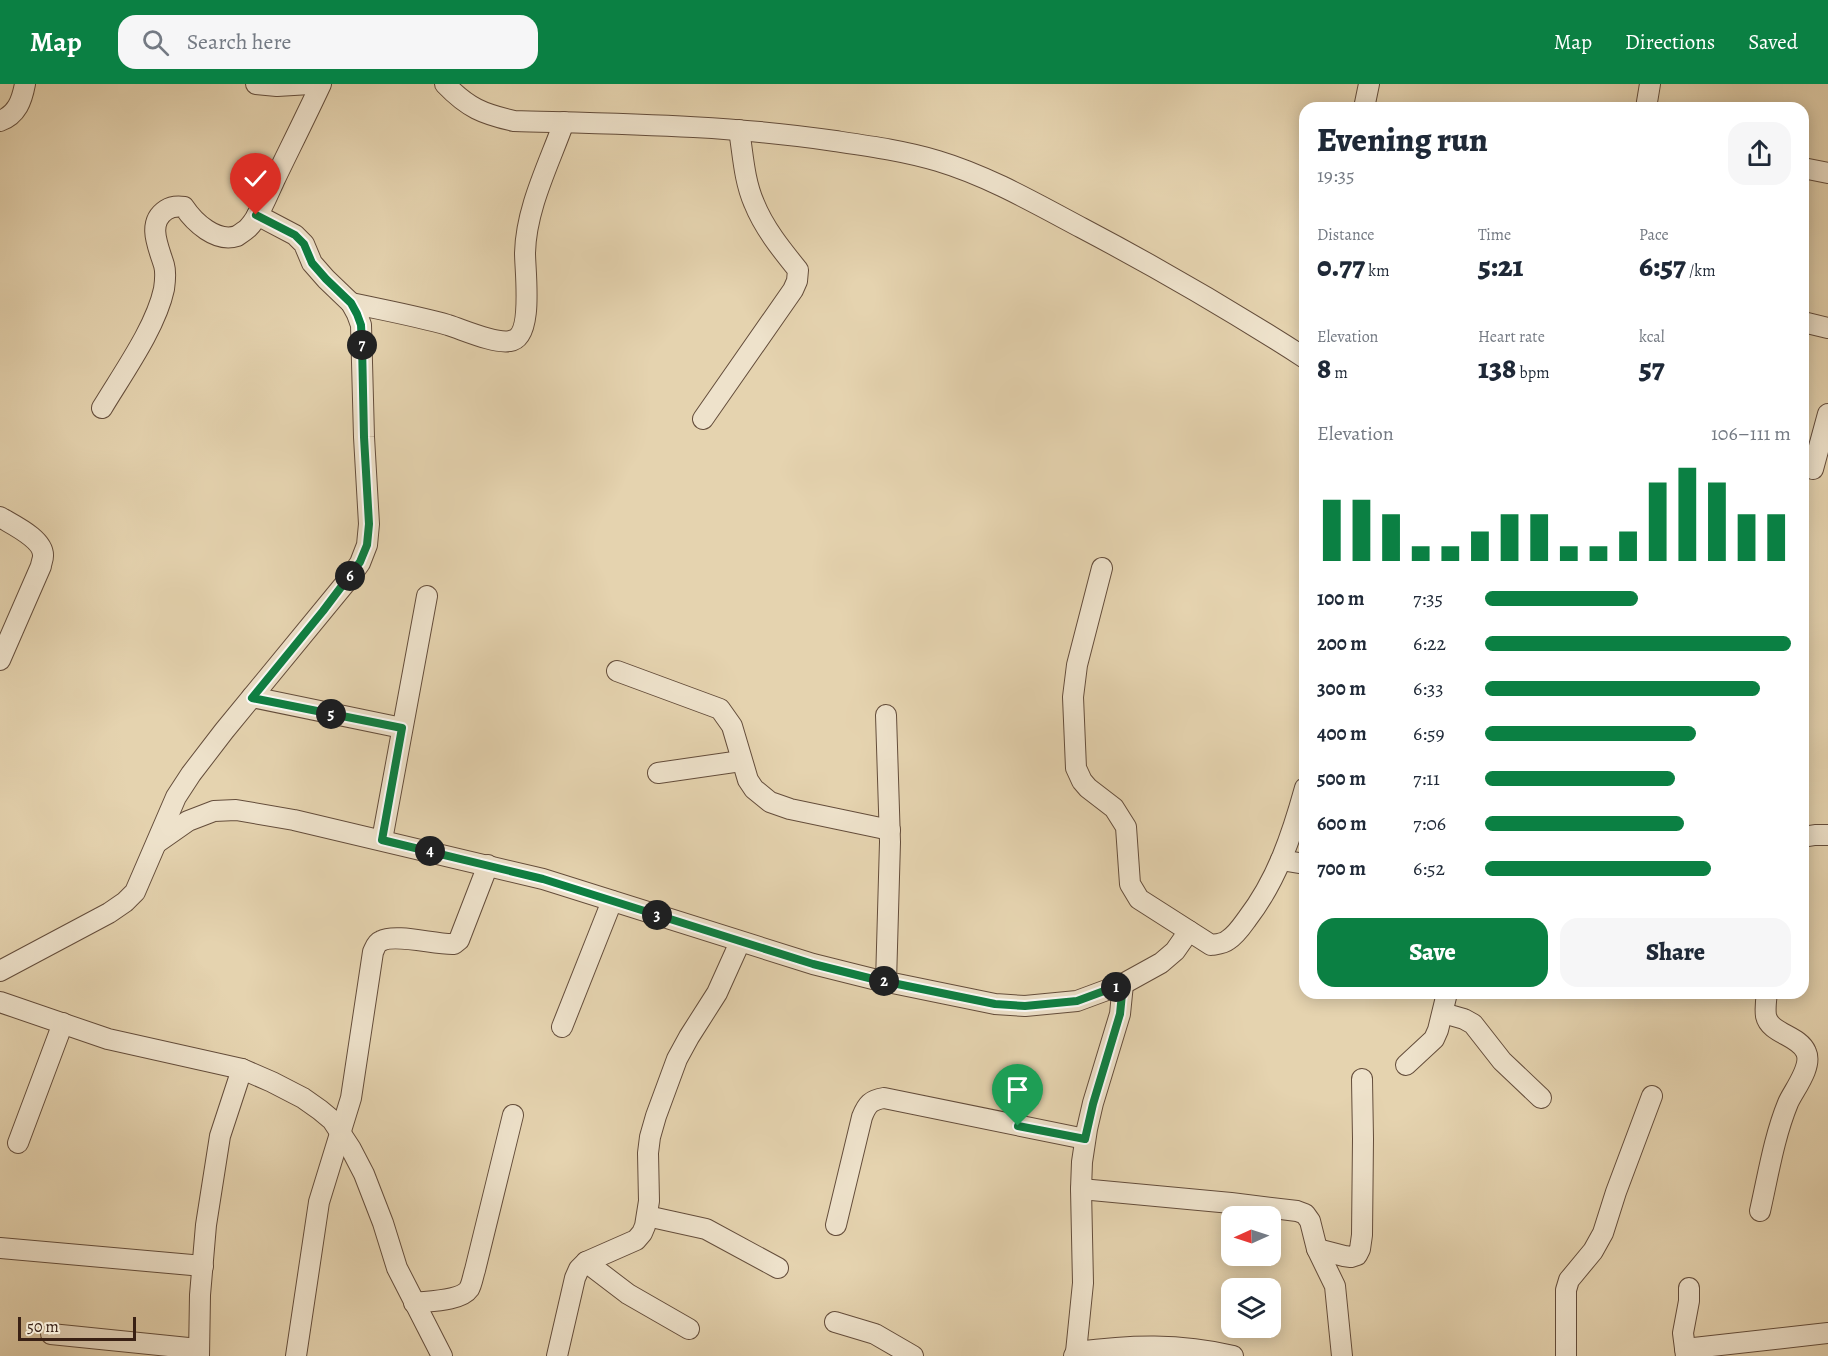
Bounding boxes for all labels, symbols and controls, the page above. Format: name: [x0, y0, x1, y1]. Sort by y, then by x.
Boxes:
search box: [118, 15, 538, 69]
text: Map: [30, 23, 82, 61]
icon: search: [139, 26, 172, 59]
text: Search here: [187, 27, 291, 57]
text: Map: [1554, 28, 1592, 56]
text: Directions: [1625, 28, 1715, 56]
text: Saved: [1748, 28, 1798, 56]
text: Evening run: [1317, 117, 1488, 162]
button: share: [1728, 122, 1791, 185]
pin: [230, 153, 281, 215]
icon: check: [239, 162, 272, 195]
text: 19:35: [1317, 162, 1355, 189]
text: Distance: [1317, 224, 1374, 246]
text: Time: [1478, 224, 1511, 246]
text: Pace: [1639, 224, 1669, 246]
text: 0.77: [1317, 246, 1365, 286]
text: 5:21: [1478, 246, 1524, 286]
text: 6:57: [1639, 246, 1686, 286]
text: km: [1365, 260, 1390, 282]
text: /km: [1686, 260, 1716, 282]
text: Elevation: [1317, 326, 1378, 348]
text: Heart rate: [1478, 326, 1545, 348]
text: kcal: [1639, 326, 1665, 348]
pin: 7: [347, 330, 377, 360]
text: 7: [359, 334, 365, 356]
text: 8: [1317, 348, 1331, 388]
text: 138: [1478, 348, 1516, 388]
text: 57: [1639, 348, 1665, 388]
text: m: [1331, 362, 1348, 384]
text: bpm: [1516, 362, 1550, 384]
text: Elevation: [1317, 420, 1394, 447]
text: 106–111 m: [1711, 420, 1791, 447]
pin: 6: [335, 561, 365, 591]
text: 6: [346, 565, 354, 587]
text: 100 m: [1317, 585, 1365, 612]
text: 7:35: [1413, 585, 1443, 612]
text: 200 m: [1317, 630, 1367, 657]
text: 6:22: [1413, 630, 1446, 657]
text: 300 m: [1317, 675, 1366, 702]
text: 6:33: [1413, 675, 1444, 702]
pin: 5: [316, 699, 346, 729]
text: 5: [328, 703, 334, 725]
text: 400 m: [1317, 720, 1367, 747]
text: 6:59: [1413, 720, 1445, 747]
text: 500 m: [1317, 765, 1366, 792]
text: 7:11: [1413, 765, 1440, 792]
text: 600 m: [1317, 810, 1367, 837]
text: 7:06: [1413, 810, 1446, 837]
pin: 4: [415, 836, 445, 866]
text: 4: [426, 840, 434, 862]
text: 700 m: [1317, 855, 1366, 882]
text: 6:52: [1413, 855, 1445, 882]
pin: 3: [642, 900, 672, 930]
text: 3: [654, 904, 660, 926]
button: Save: [1317, 918, 1548, 987]
button: Share: [1560, 918, 1791, 987]
pin: 2: [869, 966, 899, 996]
text: 2: [880, 970, 888, 992]
pin: 1: [1101, 972, 1131, 1002]
text: 1: [1113, 976, 1119, 998]
pin: [992, 1064, 1043, 1126]
icon: arrive: [1001, 1073, 1034, 1106]
north arrow: [1221, 1206, 1281, 1266]
map controls: [1221, 1206, 1281, 1338]
button: layers: [1221, 1278, 1281, 1338]
scale bar: [18, 1314, 136, 1342]
text: 50 m: [27, 1316, 59, 1338]

